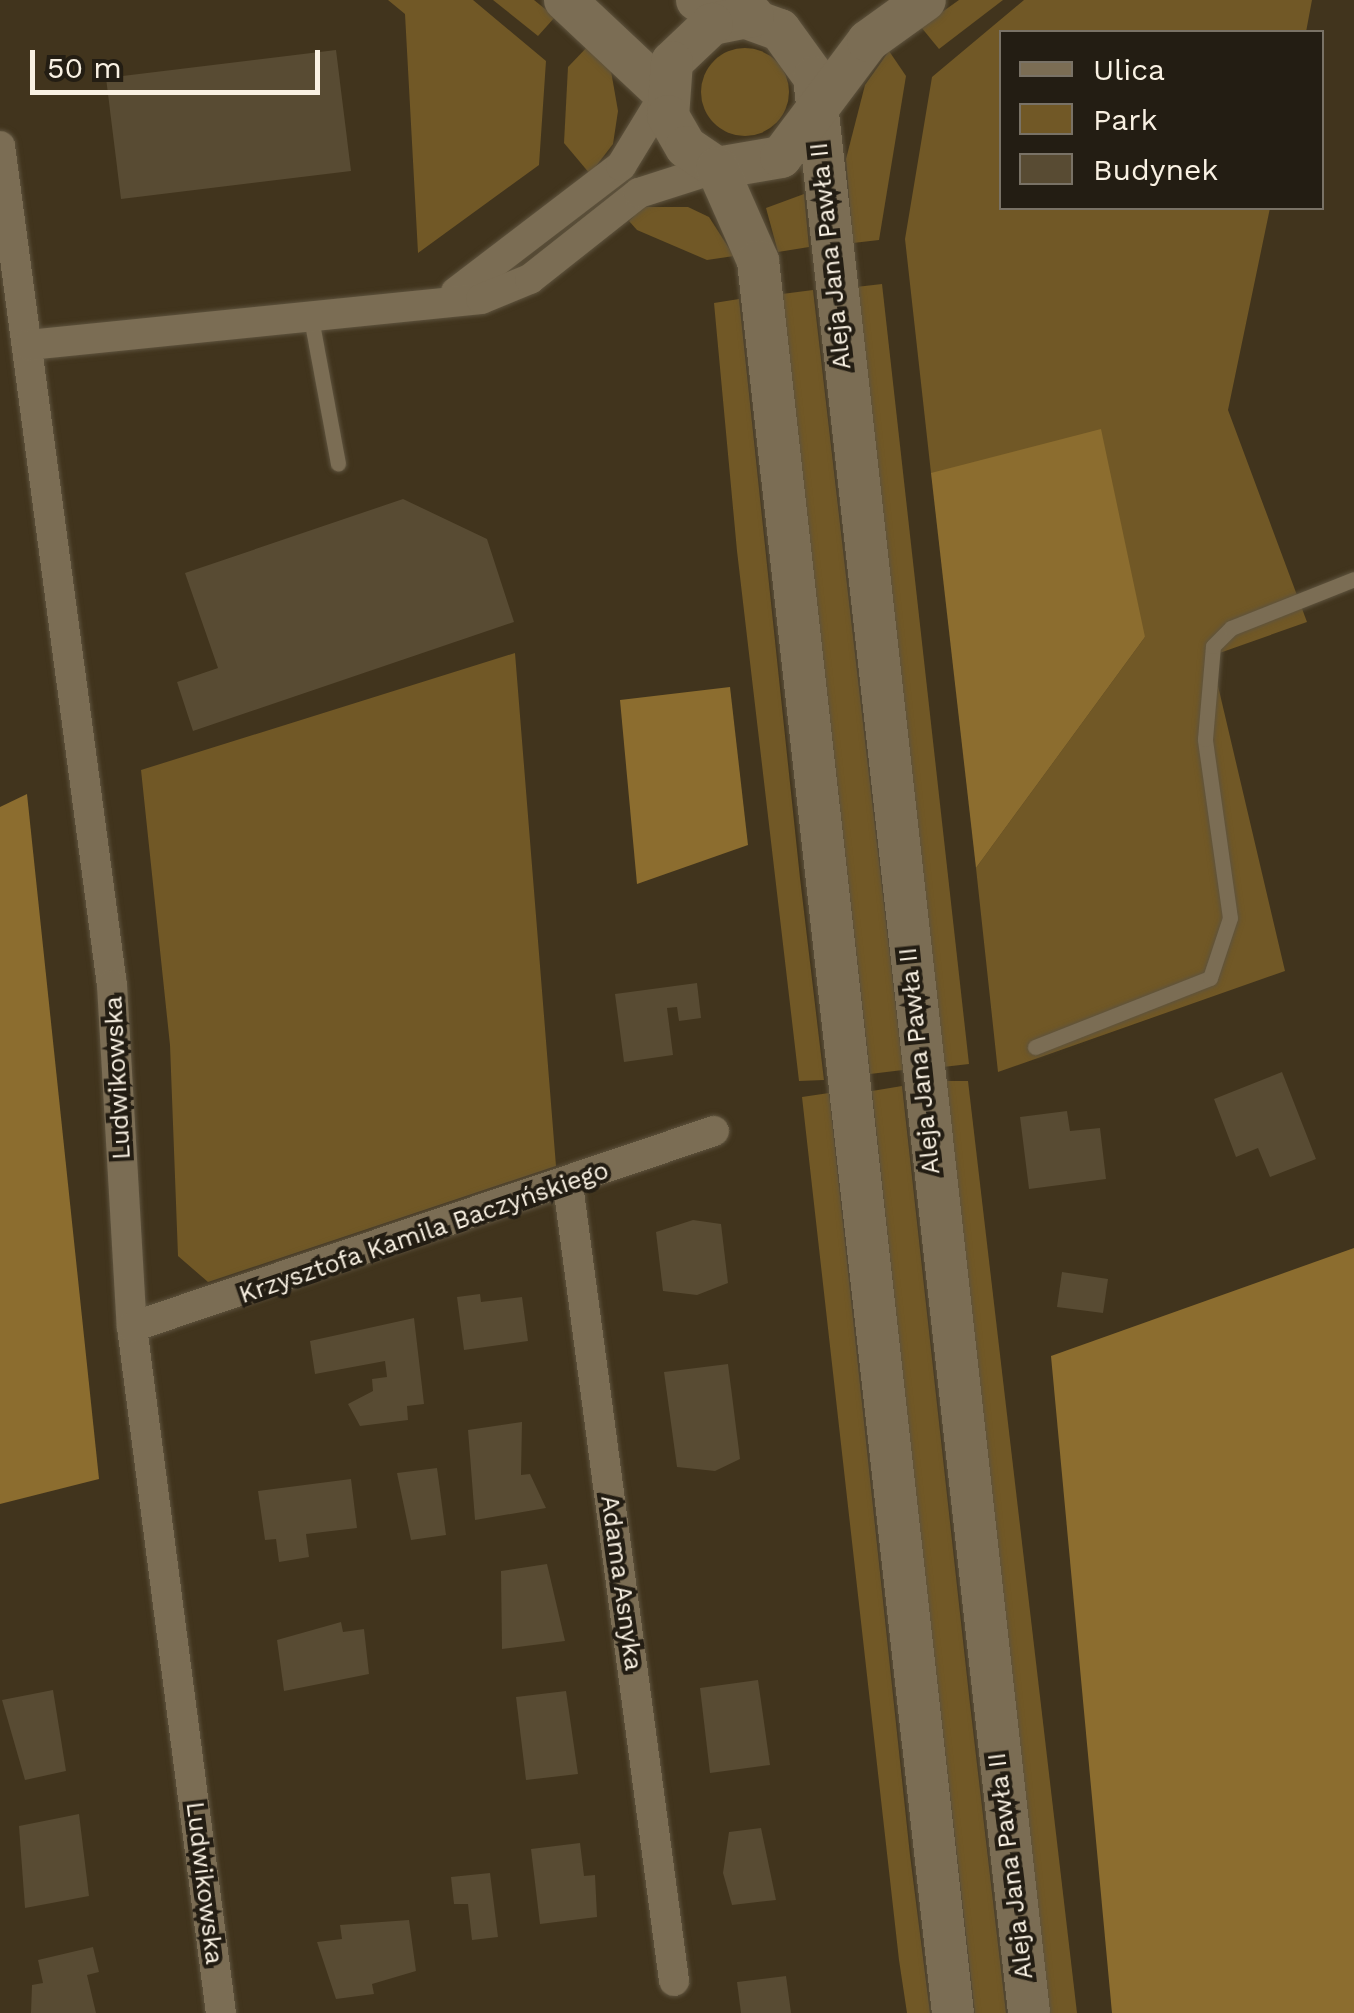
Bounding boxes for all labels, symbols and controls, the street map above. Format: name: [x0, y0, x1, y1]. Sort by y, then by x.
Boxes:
scale bar: [35, 30, 325, 92]
legend: [999, 30, 1324, 210]
text: 50 m: [47, 50, 122, 85]
text: Ulica: [1093, 52, 1165, 87]
text: Park: [1093, 102, 1158, 137]
street label: Aleja Jana Pawła II: [804, 140, 858, 372]
text: Budynek: [1093, 152, 1218, 187]
street label: Aleja Jana Pawła II: [893, 945, 947, 1177]
street label: Ludwikowska: [99, 996, 137, 1160]
street label: Krzysztofa Kamila Baczyńskiego: [235, 1155, 613, 1311]
street label: Adama Asnyka: [594, 1493, 648, 1673]
street label: Aleja Jana Pawła II: [982, 1750, 1040, 1982]
street label: Ludwikowska: [179, 1800, 229, 1966]

